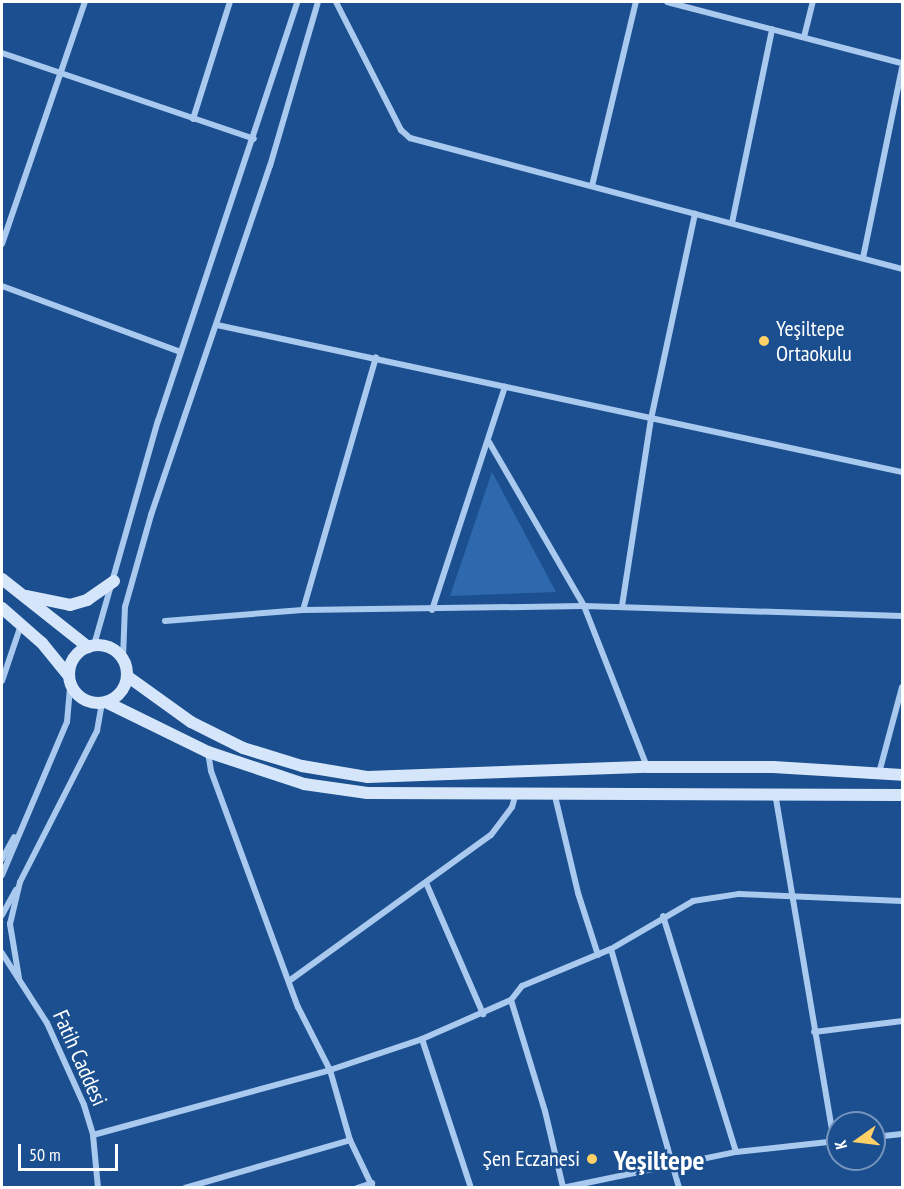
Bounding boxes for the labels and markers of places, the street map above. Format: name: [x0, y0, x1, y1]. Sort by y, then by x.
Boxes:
place label: Yeşiltepe Ortaokulu: [776, 315, 852, 366]
marker: Yeşiltepe Ortaokulu: [757, 334, 771, 348]
place label: Şen Eczanesi: [482, 1146, 580, 1172]
marker: Şen Eczanesi: [585, 1152, 599, 1166]

